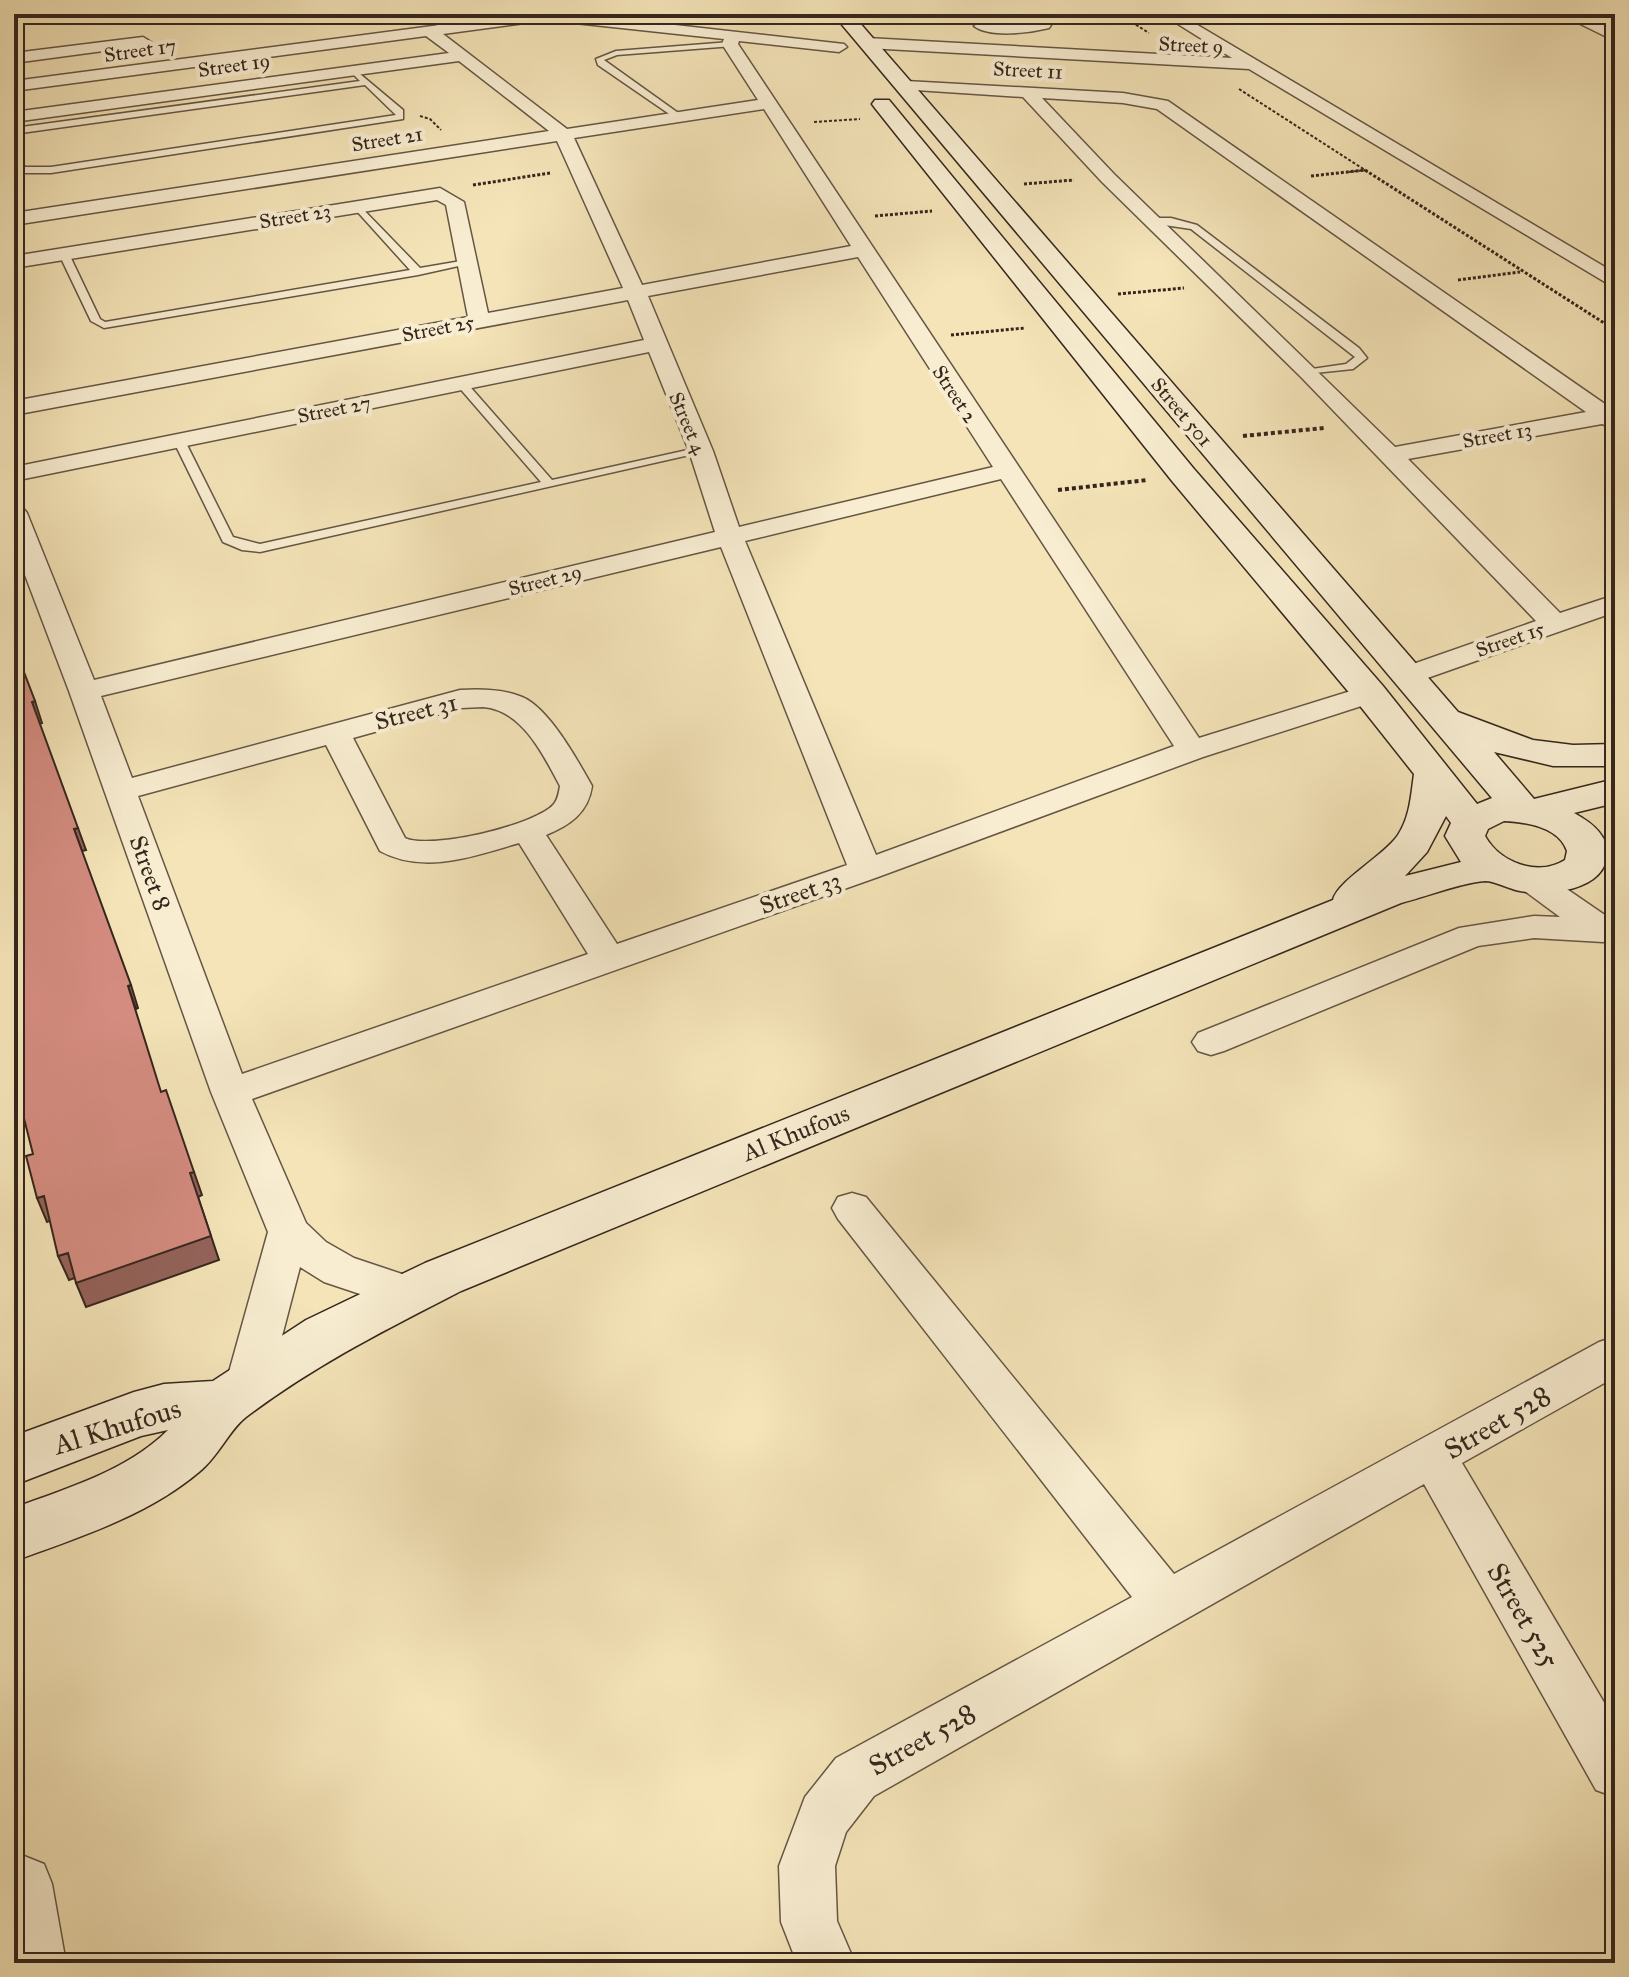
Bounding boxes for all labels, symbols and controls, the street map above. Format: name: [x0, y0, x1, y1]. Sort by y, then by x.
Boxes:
street label: Street 9: [1158, 31, 1224, 59]
street label: Street 17: [102, 33, 178, 67]
street label: Street 19: [196, 48, 272, 82]
street label: Street 11: [993, 56, 1064, 84]
street label: Street 21: [350, 122, 424, 156]
street label: Street 23: [258, 199, 332, 233]
street label: Street 25: [400, 309, 476, 347]
street label: Street 2: [928, 361, 983, 427]
street label: Street 501: [1146, 373, 1218, 451]
street label: Street 4: [664, 388, 712, 458]
street label: Street 27: [295, 390, 373, 428]
street label: Street 13: [1460, 417, 1534, 453]
street label: Street 29: [506, 559, 584, 601]
street label: Street 15: [1473, 616, 1547, 662]
street label: Street 31: [372, 687, 460, 737]
street label: Street 8: [123, 831, 177, 915]
street label: Street 33: [755, 865, 845, 921]
street label: Al Khufous: [737, 1098, 854, 1168]
street label: Street 528: [1438, 1378, 1557, 1467]
street label: Al Khufous: [48, 1391, 185, 1463]
street label: Street 525: [1480, 1557, 1568, 1674]
street label: Street 528: [862, 1696, 982, 1783]

